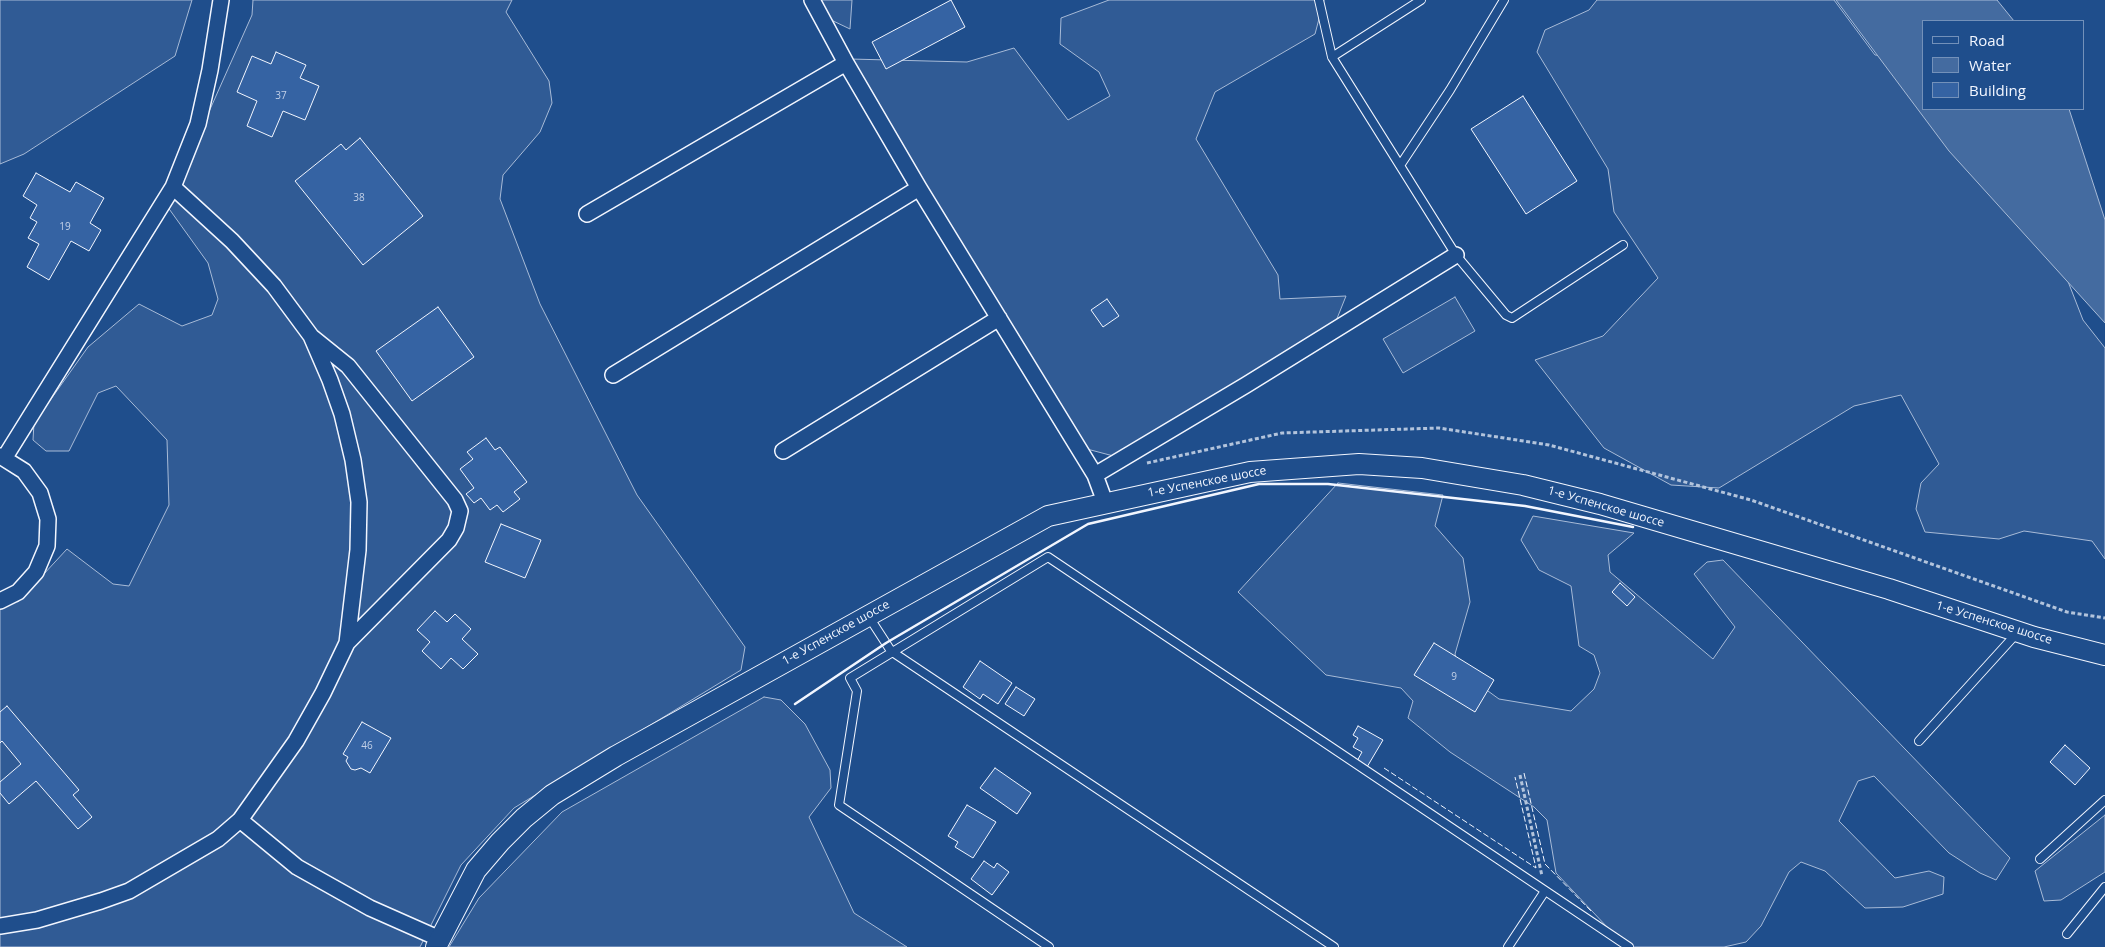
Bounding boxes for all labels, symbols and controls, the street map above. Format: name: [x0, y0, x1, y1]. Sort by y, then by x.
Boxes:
legend: [1922, 20, 2085, 110]
text: Road: [1969, 30, 2005, 50]
text: Water: [1969, 55, 2011, 75]
text: Building: [1969, 80, 2026, 100]
house number: 37: [275, 90, 287, 102]
house number: 38: [353, 192, 365, 204]
house number: 19: [59, 221, 71, 233]
street label: 1-е Успенское шоссе: [1146, 463, 1268, 501]
street label: 1-е Успенское шоссе: [1546, 483, 1666, 531]
street label: 1-е Успенское шоссе: [780, 597, 892, 669]
street label: 1-е Успенское шоссе: [1934, 598, 2054, 648]
house number: 9: [1451, 671, 1457, 683]
house number: 46: [361, 740, 373, 752]

